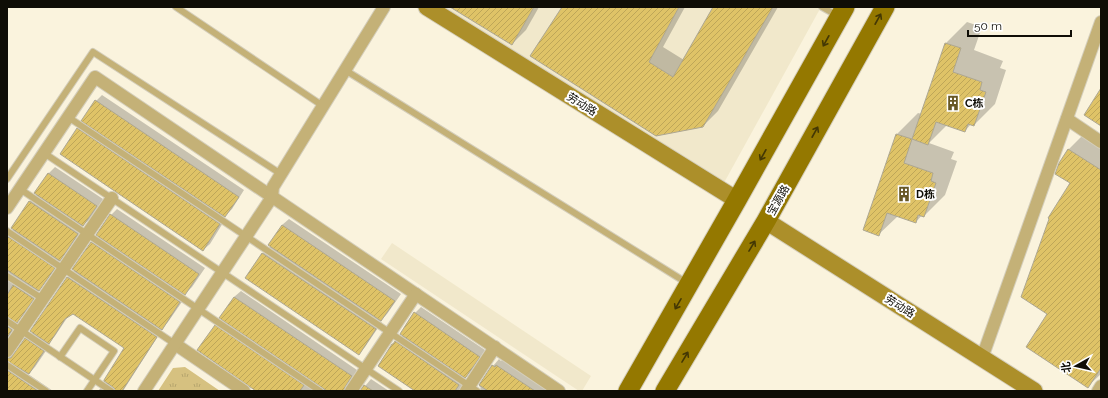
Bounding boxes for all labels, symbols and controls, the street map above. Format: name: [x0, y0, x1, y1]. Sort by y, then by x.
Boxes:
scale bar: [968, 12, 1071, 38]
one-way arrow: [875, 13, 883, 25]
text: 50 m: [974, 19, 1002, 33]
one-way arrow: [822, 35, 829, 47]
street label: 劳动路: [564, 90, 599, 119]
building icon: C栋: [944, 94, 962, 112]
place label: C栋: [965, 97, 984, 110]
one-way arrow: [812, 126, 820, 138]
one-way arrow: [758, 149, 766, 161]
street label: 宝源路: [765, 183, 792, 218]
building icon: D栋: [895, 185, 913, 203]
place label: D栋: [916, 188, 935, 201]
one-way arrow: [748, 240, 756, 252]
street label: 劳动路: [882, 292, 917, 321]
one-way arrow: [673, 298, 681, 310]
north arrow: [1056, 346, 1096, 386]
one-way arrow: [682, 351, 690, 363]
text: 北: [1059, 361, 1074, 374]

